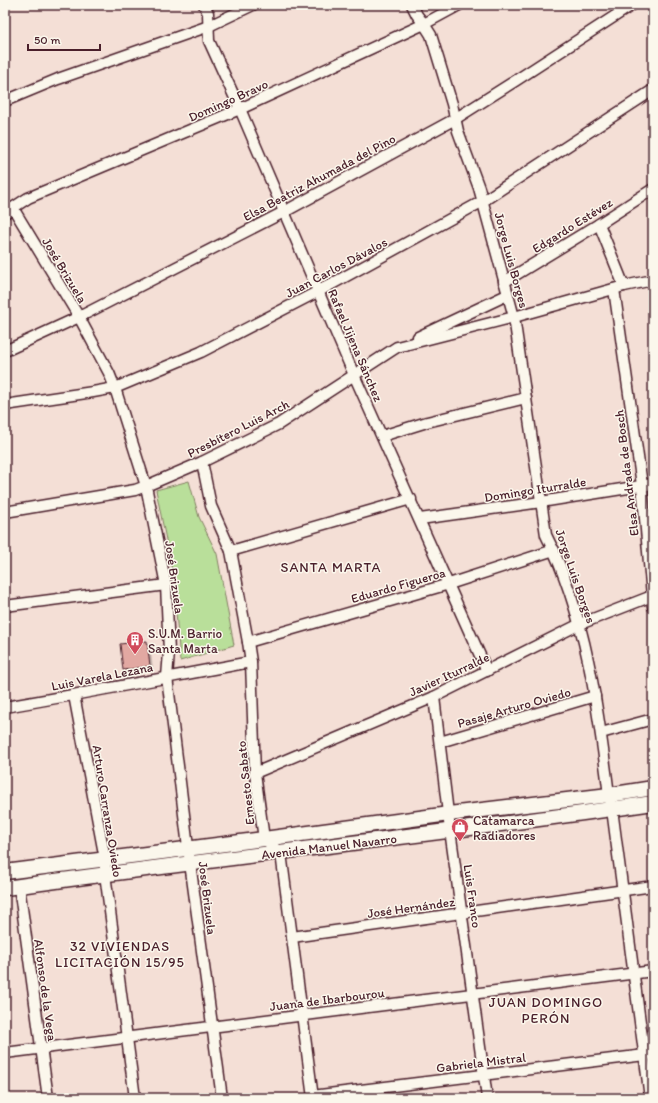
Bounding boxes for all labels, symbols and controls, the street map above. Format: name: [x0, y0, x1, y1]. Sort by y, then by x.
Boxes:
scale bar: [28, 26, 100, 52]
text: 50 m: [34, 33, 60, 47]
street label: Domingo Bravo: [186, 76, 271, 125]
street label: Elsa Beatriz Ahumada del Pino: [240, 131, 398, 224]
street label: Edgardo Estévez: [529, 195, 615, 256]
street label: Jorge Luis Borges: [492, 211, 532, 310]
street label: Juan Carlos Dávalos: [283, 234, 390, 301]
street label: José Brizuela: [39, 235, 90, 306]
street label: Rafael Jijena Sánchez: [325, 287, 386, 404]
street label: Presbítero Luis Arch: [185, 396, 292, 461]
street label: Elsa Andrada de Bosch: [611, 409, 642, 537]
street label: Domingo Iturralde: [483, 474, 587, 505]
street label: Jorge Luis Borges: [552, 527, 599, 625]
street label: José Brizuela: [162, 540, 187, 615]
district label: SANTA MARTA: [281, 559, 381, 576]
street label: Eduardo Figueroa: [349, 565, 448, 606]
place label: S.U.M. Barrio Santa Marta: [148, 626, 223, 656]
building icon: S.U.M. Barrio Santa Marta: [125, 630, 145, 655]
street label: Javier Iturralde: [407, 649, 492, 700]
street label: Luis Varela Lezana: [50, 659, 155, 694]
street label: Pasaje Arturo Oviedo: [456, 684, 573, 731]
street label: Ernesto Sabato: [234, 740, 257, 826]
street label: Arturo Carranza Oviedo: [90, 744, 125, 879]
place label: Catamarca Radiadores: [473, 813, 536, 843]
shop icon: Catamarca Radiadores: [450, 817, 470, 842]
street label: Avenida Manuel Navarro: [261, 831, 398, 862]
street label: José Brizuela: [196, 861, 220, 936]
street label: Luis Franco: [461, 863, 484, 929]
street label: José Hernández: [366, 894, 456, 921]
street label: Alfonso de la Vega: [31, 938, 60, 1042]
district label: 32 VIVIENDAS LICITACIÓN 15/95: [55, 938, 185, 971]
street label: Juana de Ibarbourou: [269, 985, 385, 1014]
district label: JUAN DOMINGO PERÓN: [489, 994, 603, 1027]
street label: Gabriela Mistral: [435, 1050, 527, 1075]

